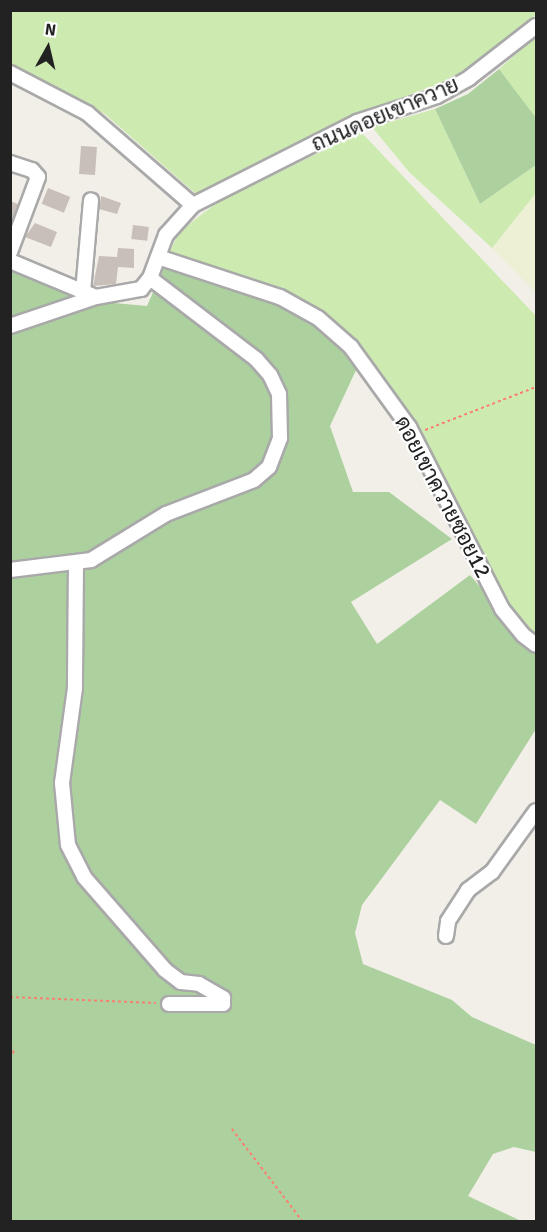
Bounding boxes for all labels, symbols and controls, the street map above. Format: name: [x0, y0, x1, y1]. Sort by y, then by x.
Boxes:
north arrow: [18, 18, 78, 78]
text: N: [44, 19, 57, 41]
street label: ถนนดอยเขาควาย: [307, 71, 463, 157]
street label: ดอยเขาควายซอย12: [389, 411, 497, 583]

